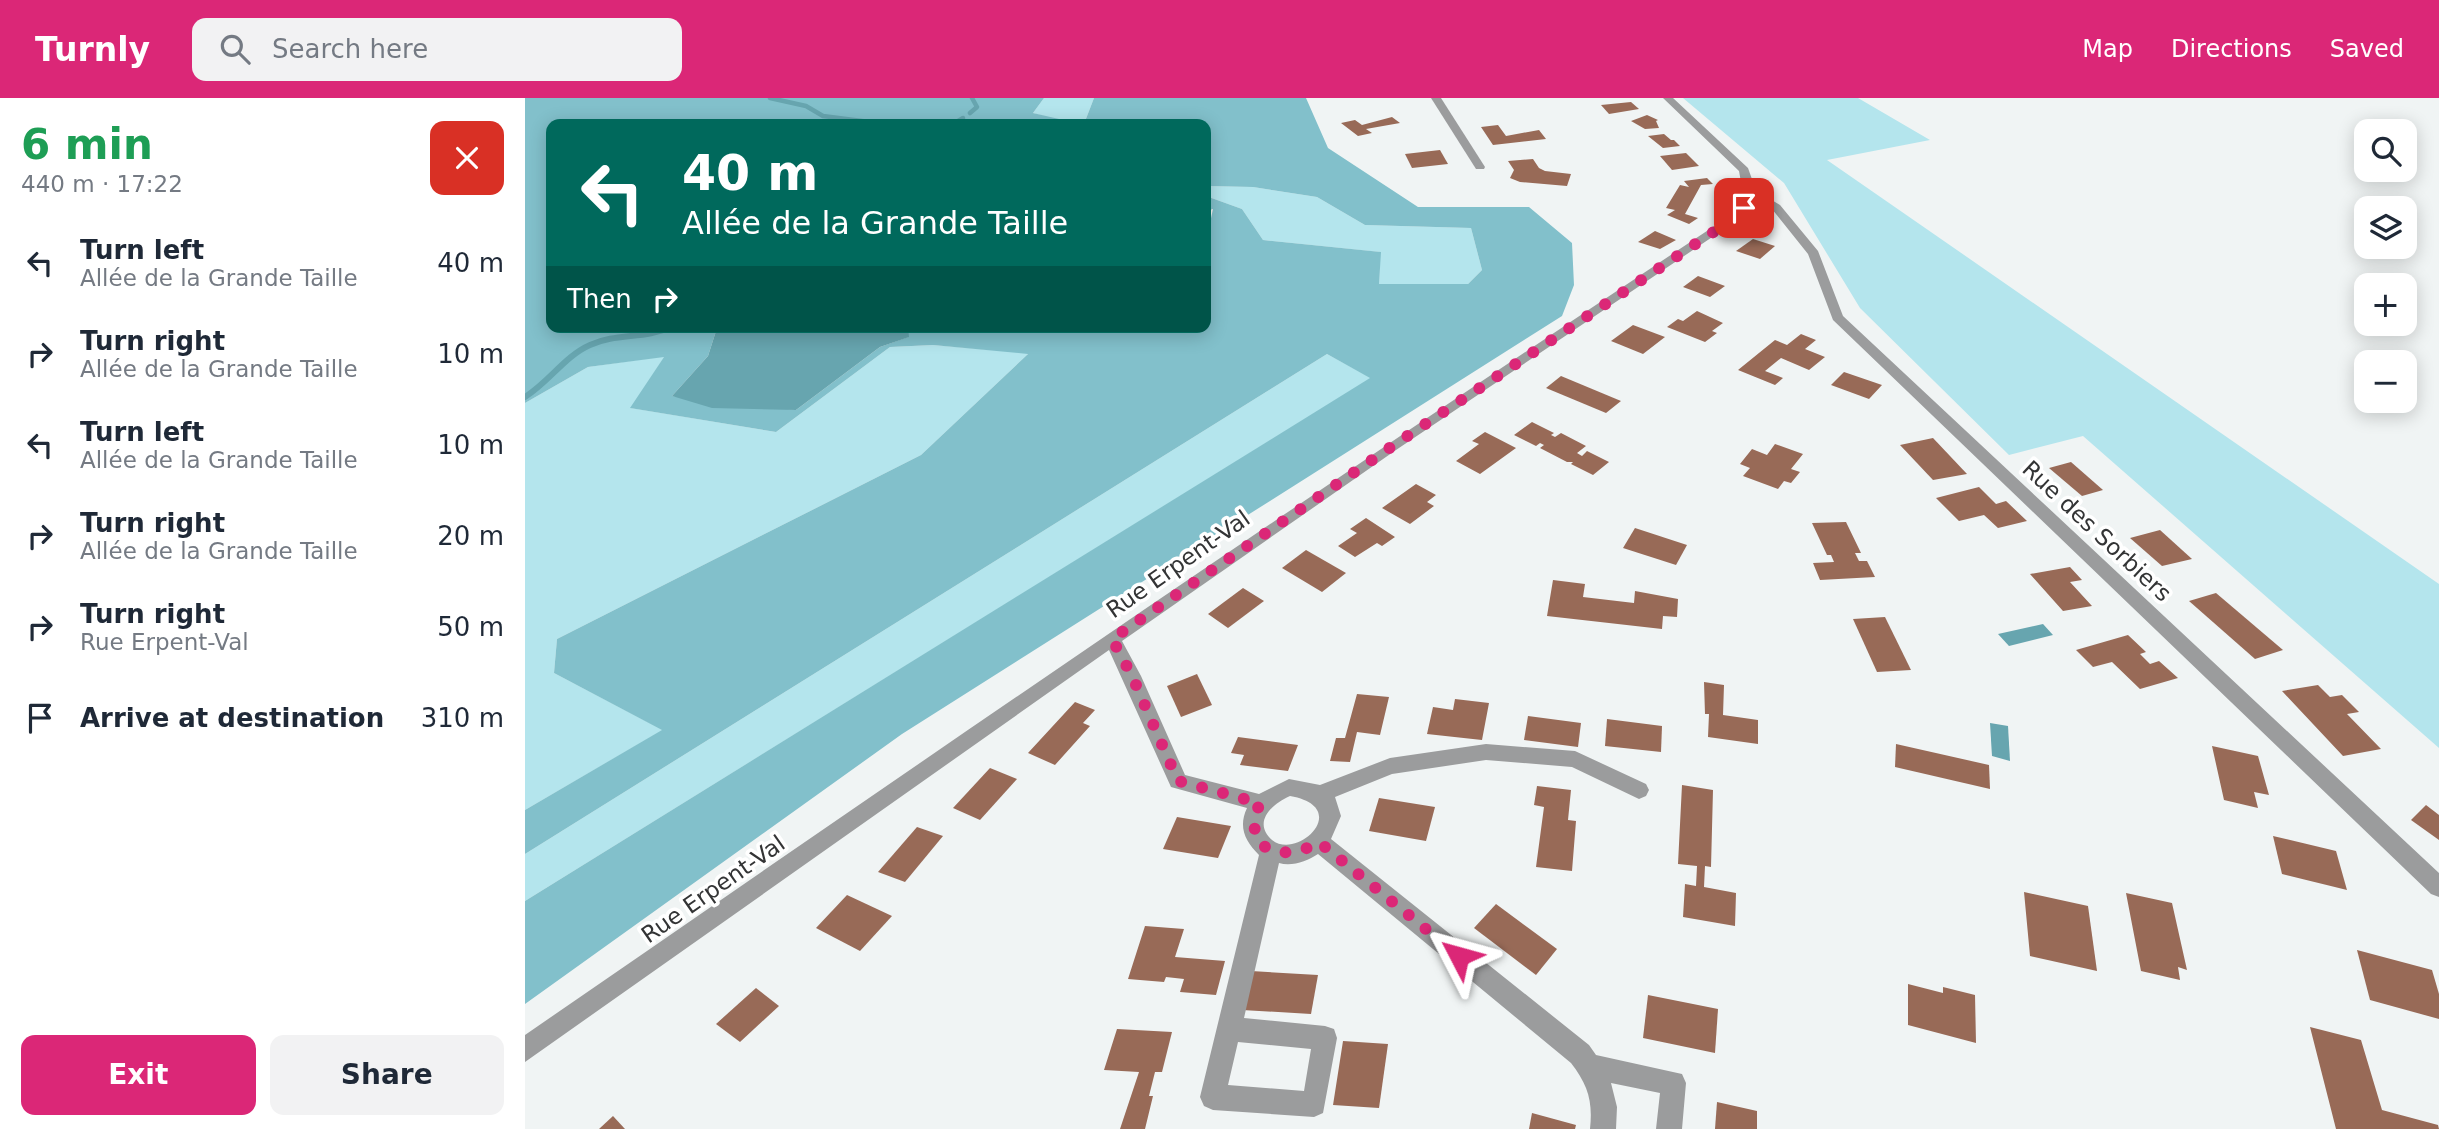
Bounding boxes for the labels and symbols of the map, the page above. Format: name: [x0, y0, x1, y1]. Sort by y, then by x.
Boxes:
pin: [1714, 178, 1774, 238]
street label: Rue des Sorbiers: [2017, 455, 2177, 607]
street label: Rue Erpent-Val: [1101, 505, 1255, 623]
street label: Rue Erpent-Val: [636, 830, 790, 948]
position arrow: [1422, 919, 1496, 993]

